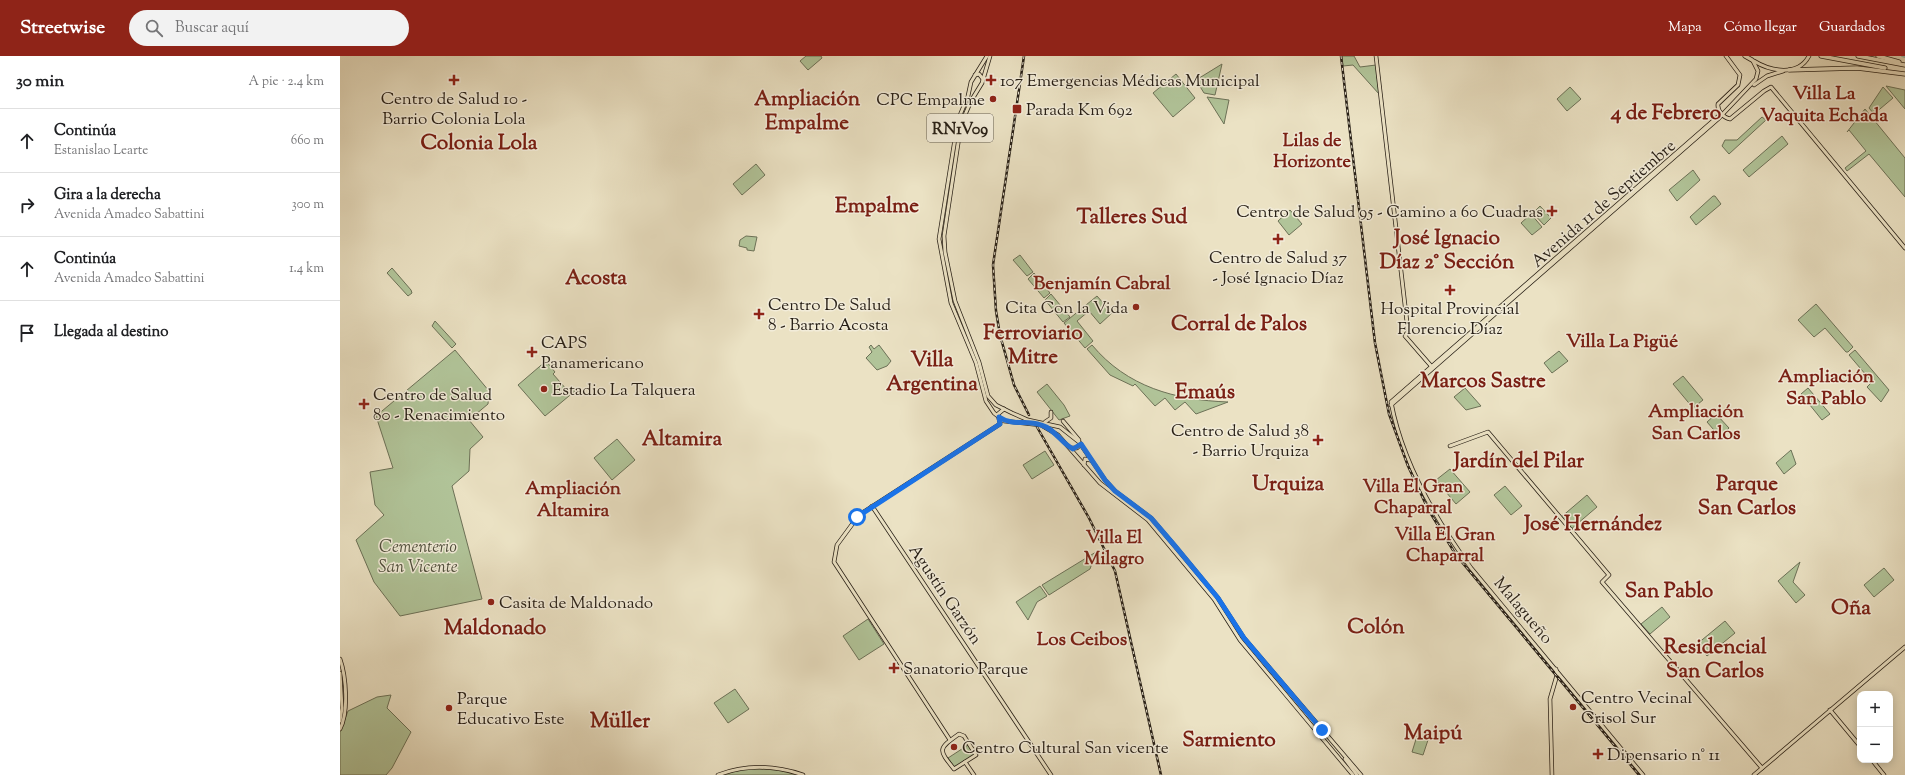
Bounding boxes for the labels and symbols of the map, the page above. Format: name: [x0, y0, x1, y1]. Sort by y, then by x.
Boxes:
place label: 107 Emergencias Médicas Municipal: [1000, 70, 1260, 94]
marker: Centro de Salud 10 - Barrio Colonia Lola: [448, 74, 460, 86]
marker: 107 Emergencias Médicas Municipal: [985, 74, 997, 86]
district label: Villa La Vaquita Echada: [1760, 81, 1888, 130]
district label: Ampliación Empalme: [754, 85, 861, 139]
place label: Centro de Salud 10 - Barrio Colonia Lola: [381, 88, 528, 132]
place label: CPC Empalme: [876, 89, 985, 113]
marker: CPC Empalme: [988, 94, 998, 104]
place label: Parada Km 692: [1026, 99, 1133, 123]
district label: 4 de Febrero: [1610, 99, 1722, 129]
marker: Parada Km 692: [1011, 103, 1023, 115]
road number: RN1V09: [927, 114, 993, 142]
district label: Colonia Lola: [421, 129, 538, 159]
district label: Lilas de Horizonte: [1273, 129, 1351, 176]
street label: Avenida 11 de Septiembre: [1527, 135, 1682, 274]
district label: Empalme: [835, 192, 919, 222]
place label: Centro de Salud 95 - Camino a 60 Cuadras: [1236, 201, 1543, 225]
district label: Talleres Sud: [1077, 203, 1188, 233]
marker: Centro de Salud 95 - Camino a 60 Cuadras: [1546, 205, 1558, 217]
district label: José Ignacio Díaz 2° Sección: [1379, 224, 1515, 278]
marker: Centro de Salud 37 - José Ignacio Díaz: [1272, 233, 1284, 245]
place label: Centro de Salud 37 - José Ignacio Díaz: [1209, 247, 1348, 291]
district label: Acosta: [565, 264, 627, 294]
district label: Benjamín Cabral: [1033, 271, 1171, 298]
marker: Hospital Provincial Florencio Díaz: [1444, 284, 1456, 296]
place label: Centro De Salud 8 - Barrio Acosta: [768, 294, 891, 338]
place label: Cita Con la Vida: [1005, 297, 1128, 321]
place label: Hospital Provincial Florencio Díaz: [1381, 298, 1520, 342]
marker: Cita Con la Vida: [1131, 302, 1141, 312]
marker: Centro De Salud 8 - Barrio Acosta: [753, 308, 765, 320]
district label: Corral de Palos: [1171, 310, 1307, 340]
district label: Ferroviario Mitre: [983, 319, 1083, 373]
district label: Villa La Pigüé: [1566, 329, 1678, 356]
place label: CAPS Panamericano: [541, 332, 644, 376]
marker: CAPS Panamericano: [526, 346, 538, 358]
district label: Villa Argentina: [886, 346, 978, 400]
district label: Ampliación San Pablo: [1778, 364, 1875, 413]
district label: Marcos Sastre: [1420, 367, 1546, 397]
district label: Emaús: [1175, 378, 1235, 408]
place label: Estadio La Talquera: [552, 379, 696, 403]
place label: Centro de Salud 80 - Renacimiento: [373, 384, 505, 428]
marker: Estadio La Talquera: [539, 384, 549, 394]
marker: Centro de Salud 80 - Renacimiento: [358, 398, 370, 410]
district label: Ampliación San Carlos: [1648, 399, 1745, 448]
place label: Centro de Salud 38 - Barrio Urquiza: [1171, 420, 1309, 464]
district label: Altamira: [642, 425, 722, 455]
marker: Centro de Salud 38 - Barrio Urquiza: [1312, 434, 1324, 446]
district label: Jardín del Pilar: [1452, 447, 1584, 477]
district label: Urquiza: [1252, 470, 1324, 500]
district label: Parque San Carlos: [1698, 470, 1796, 524]
district label: Villa El Gran Chaparral: [1363, 475, 1464, 522]
district label: Ampliación Altamira: [525, 476, 622, 525]
route start: [848, 508, 866, 526]
district label: José Hernández: [1522, 510, 1662, 540]
district label: Villa El Gran Chaparral: [1395, 523, 1496, 570]
district label: Villa El Milagro: [1084, 526, 1144, 573]
park label: Cementerio San Vicente: [378, 536, 458, 580]
street label: Agustín Garzón: [902, 540, 987, 650]
street label: Malagueño: [1487, 573, 1558, 650]
district label: San Pablo: [1625, 577, 1714, 607]
place label: Casita de Maldonado: [499, 592, 653, 616]
district label: Oña: [1831, 594, 1871, 624]
marker: Casita de Maldonado: [486, 597, 496, 607]
district label: Colón: [1347, 613, 1405, 643]
district label: Maldonado: [444, 614, 547, 644]
district label: Los Ceibos: [1037, 627, 1128, 654]
district label: Residencial San Carlos: [1663, 633, 1767, 687]
place label: Sanatorio Parque: [903, 658, 1028, 682]
marker: Sanatorio Parque: [888, 662, 900, 674]
place label: Centro Vecinal Crisol Sur: [1581, 687, 1693, 731]
place label: Parque Educativo Este: [457, 688, 564, 732]
marker: Centro Vecinal Crisol Sur: [1568, 702, 1578, 712]
marker: Parque Educativo Este: [444, 703, 454, 713]
district label: Müller: [590, 707, 650, 737]
district label: Maipú: [1404, 719, 1463, 749]
route end: [1313, 721, 1331, 739]
district label: Sarmiento: [1182, 726, 1276, 756]
place label: Centro Cultural San vicente: [962, 737, 1169, 761]
marker: Centro Cultural San vicente: [949, 742, 959, 752]
place label: Dipensario n° 11: [1607, 744, 1720, 768]
marker: Dipensario n° 11: [1592, 748, 1604, 760]

